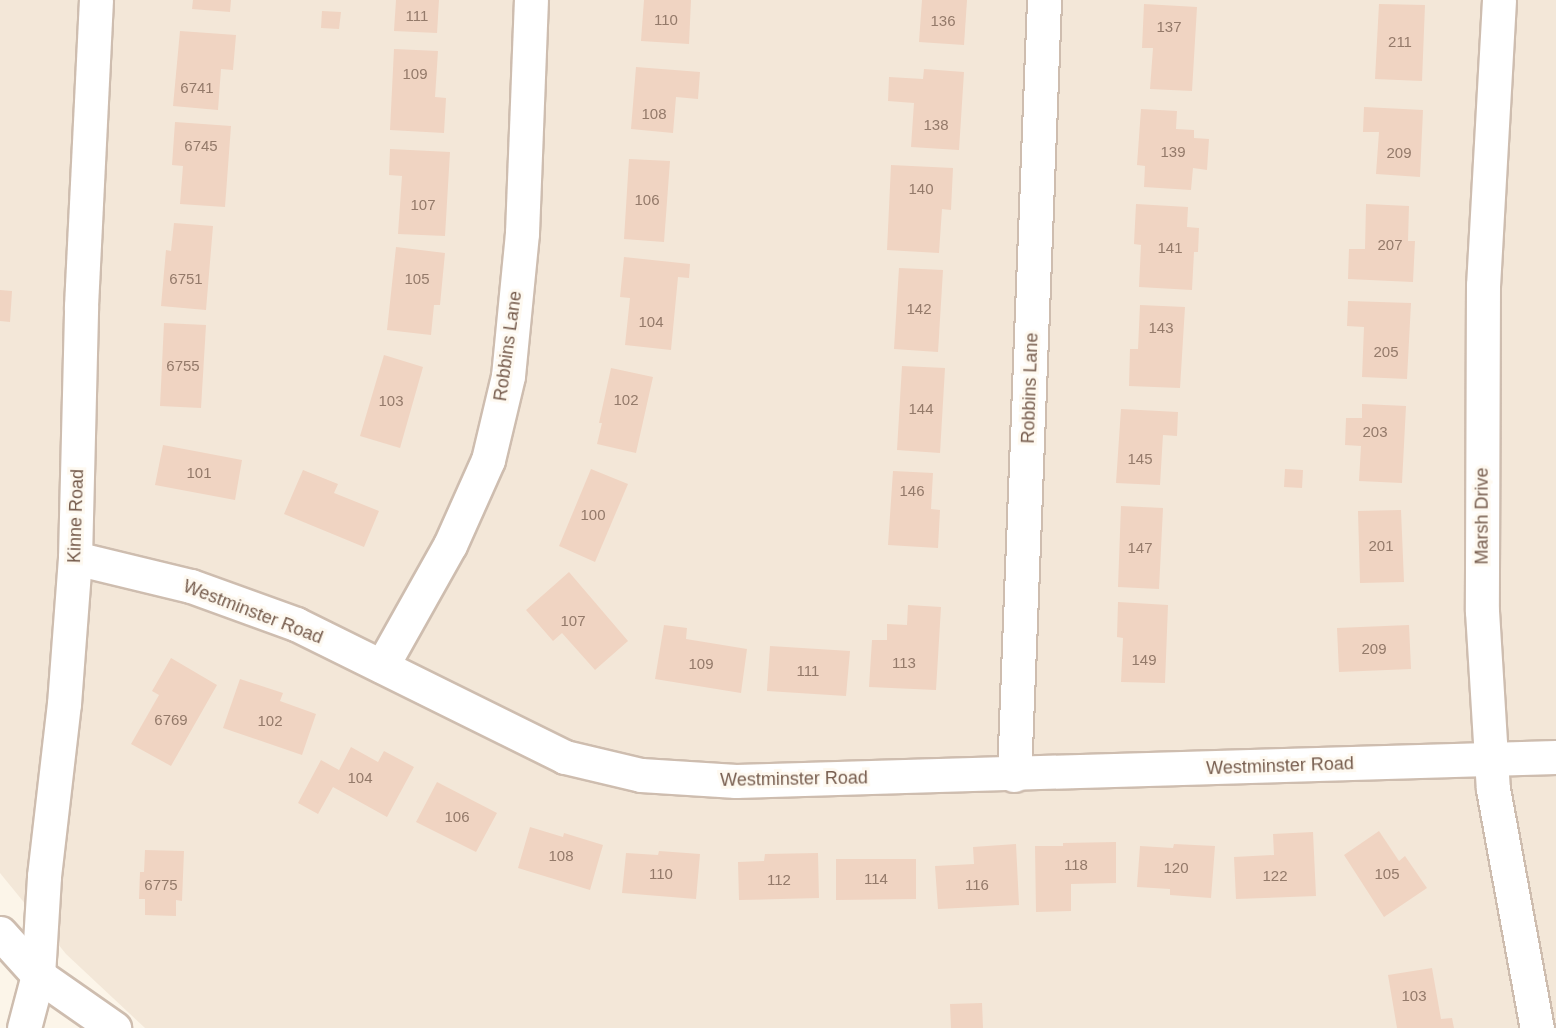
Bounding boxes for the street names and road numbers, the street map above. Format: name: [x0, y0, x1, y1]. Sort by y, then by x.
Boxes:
street label: Robbins Lane: [490, 289, 526, 403]
street label: Robbins Lane: [1017, 332, 1043, 444]
street label: Marsh Drive: [1471, 467, 1493, 565]
street label: Kinne Road: [64, 469, 88, 563]
street label: Westminster Road: [180, 575, 326, 649]
street label: Westminster Road: [1206, 753, 1354, 779]
street label: Westminster Road: [720, 767, 868, 791]

